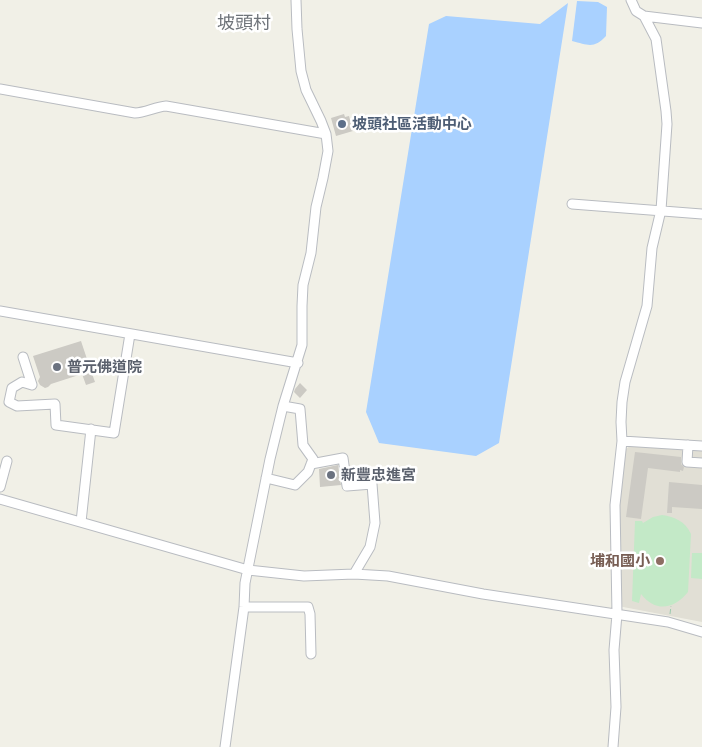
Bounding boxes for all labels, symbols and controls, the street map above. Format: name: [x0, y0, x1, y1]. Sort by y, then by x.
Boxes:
district label: 坡頭村: [217, 13, 271, 35]
place label: 坡頭社區活動中心: [352, 115, 472, 133]
marker: 坡頭社區活動中心: [336, 118, 348, 130]
place label: 普元佛道院: [67, 358, 142, 376]
marker: 普元佛道院: [51, 361, 63, 373]
place label: 新豐忠進宮: [341, 466, 416, 484]
marker: 新豐忠進宮: [325, 469, 337, 481]
place label: 埔和國小: [590, 552, 650, 570]
marker: 埔和國小: [654, 555, 666, 567]

